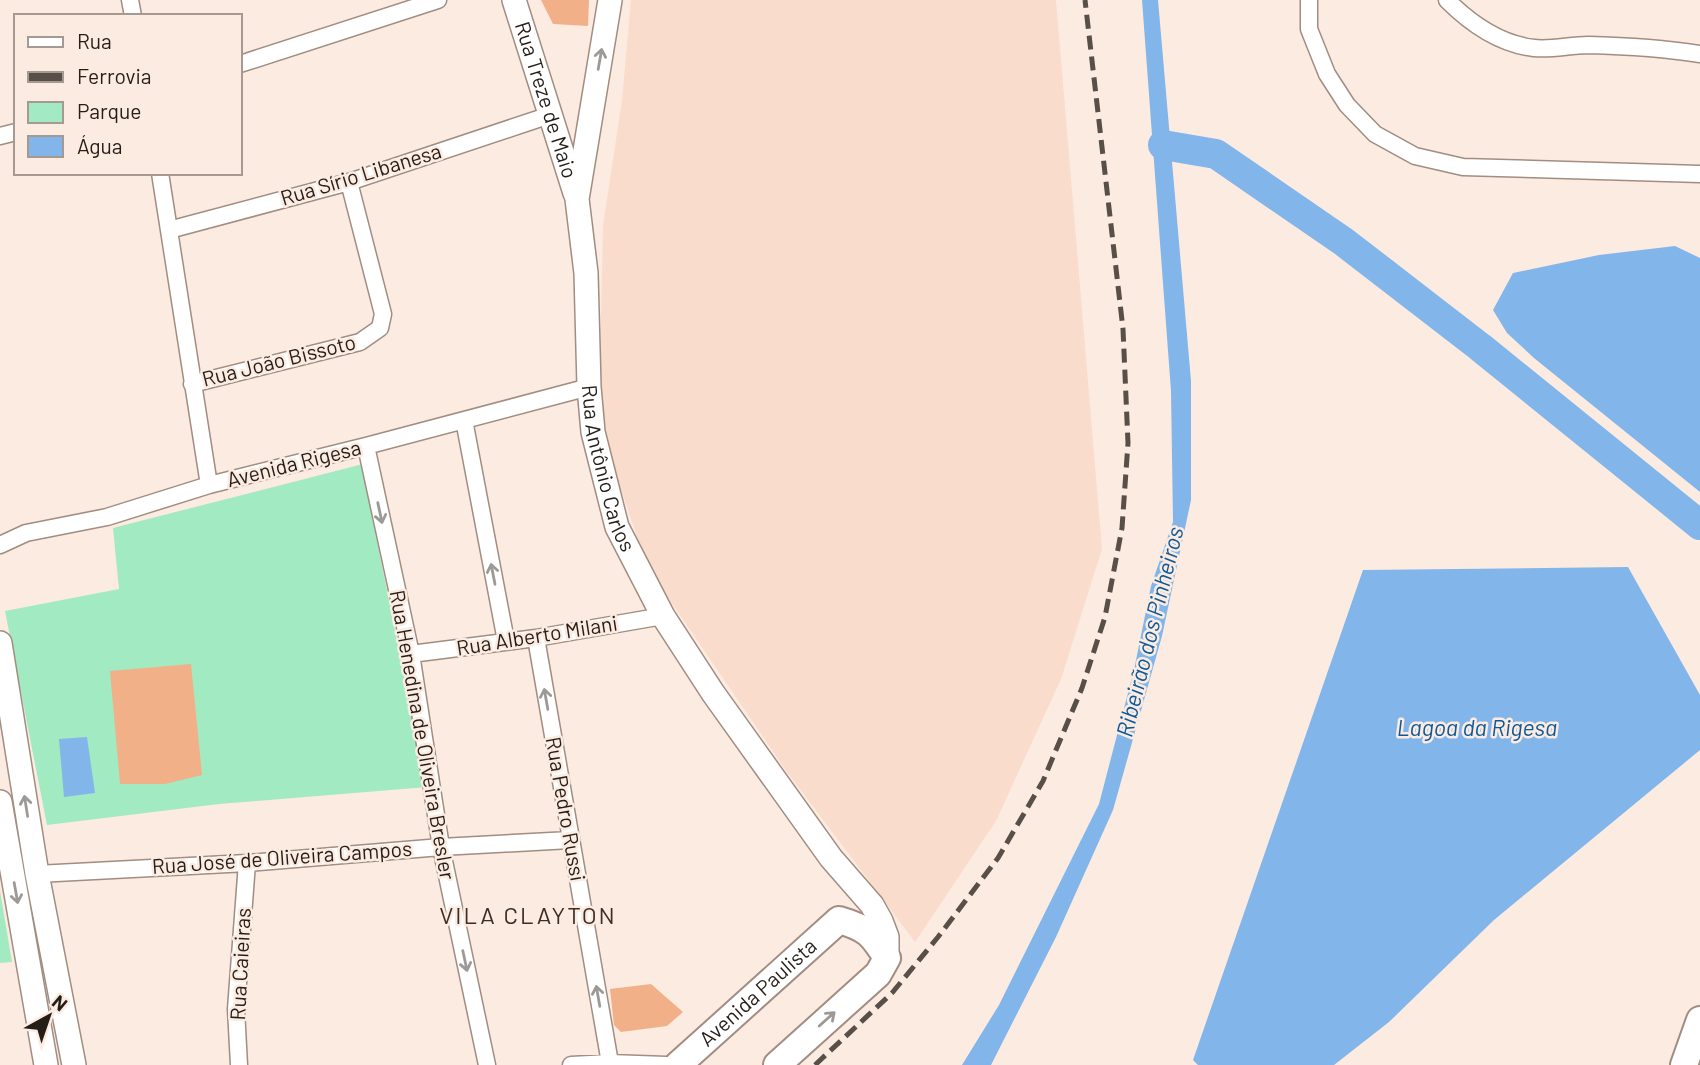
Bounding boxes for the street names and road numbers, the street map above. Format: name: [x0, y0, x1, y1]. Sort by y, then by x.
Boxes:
street label: Rua Treze de Maio: [511, 18, 584, 181]
street label: Rua Sírio Libanesa: [277, 137, 444, 210]
street label: Rua João Bissoto: [199, 328, 358, 391]
street label: Rua Antônio Carlos: [578, 384, 642, 555]
street label: Avenida Rigesa: [224, 434, 363, 491]
street label: Rua Henedina de Oliveira Bresler: [386, 588, 461, 882]
street label: Rua Alberto Milani: [454, 609, 619, 660]
street label: Rua Pedro Russi: [541, 735, 591, 883]
street label: Rua José de Oliveira Campos: [151, 835, 413, 878]
street label: Rua Caieiras: [224, 907, 255, 1021]
street label: Avenida Paulista: [693, 932, 821, 1051]

